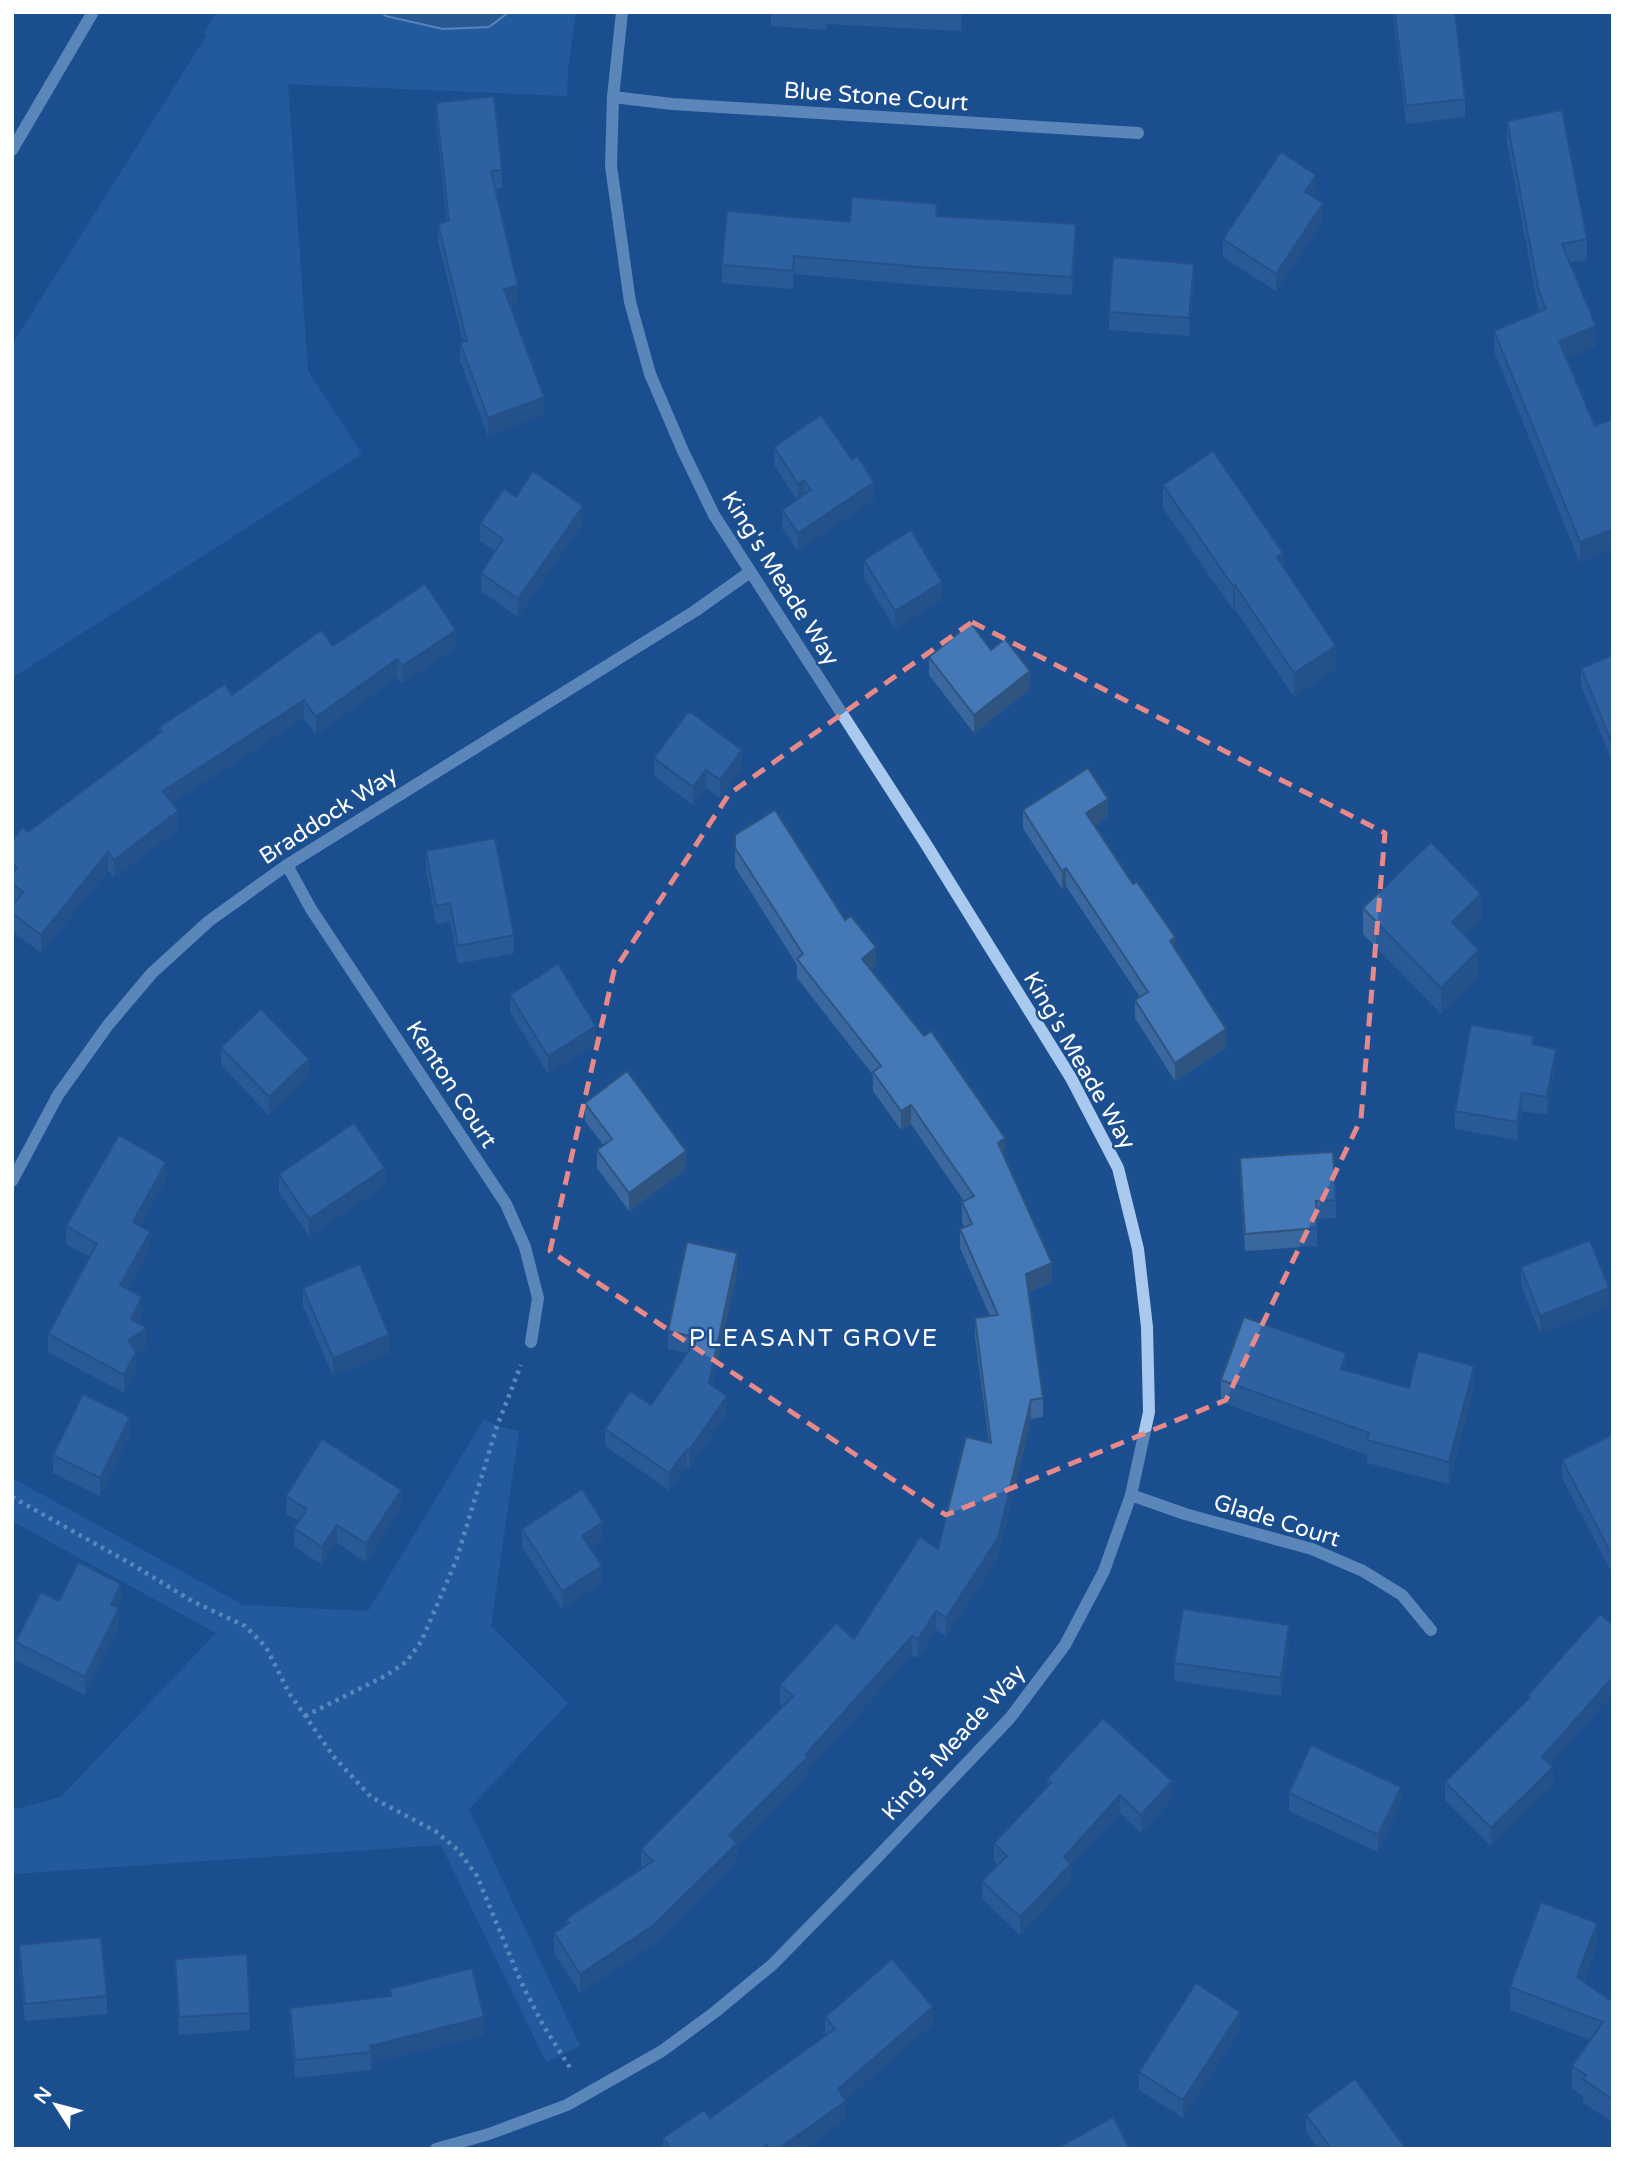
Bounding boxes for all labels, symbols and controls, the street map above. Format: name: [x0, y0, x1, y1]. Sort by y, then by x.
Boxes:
street label: Blue Stone Court: [783, 77, 969, 117]
street label: King's Meade Way: [715, 486, 845, 671]
street label: Braddock Way: [254, 761, 403, 871]
street label: King's Meade Way: [1017, 967, 1141, 1154]
street label: Kenton Court: [400, 1016, 503, 1154]
district label: PLEASANT GROVE: [689, 1324, 939, 1353]
street label: Glade Court: [1210, 1488, 1344, 1554]
street label: King's Meade Way: [876, 1659, 1031, 1827]
north arrow: [21, 2070, 91, 2140]
text: N: [30, 2083, 56, 2108]

